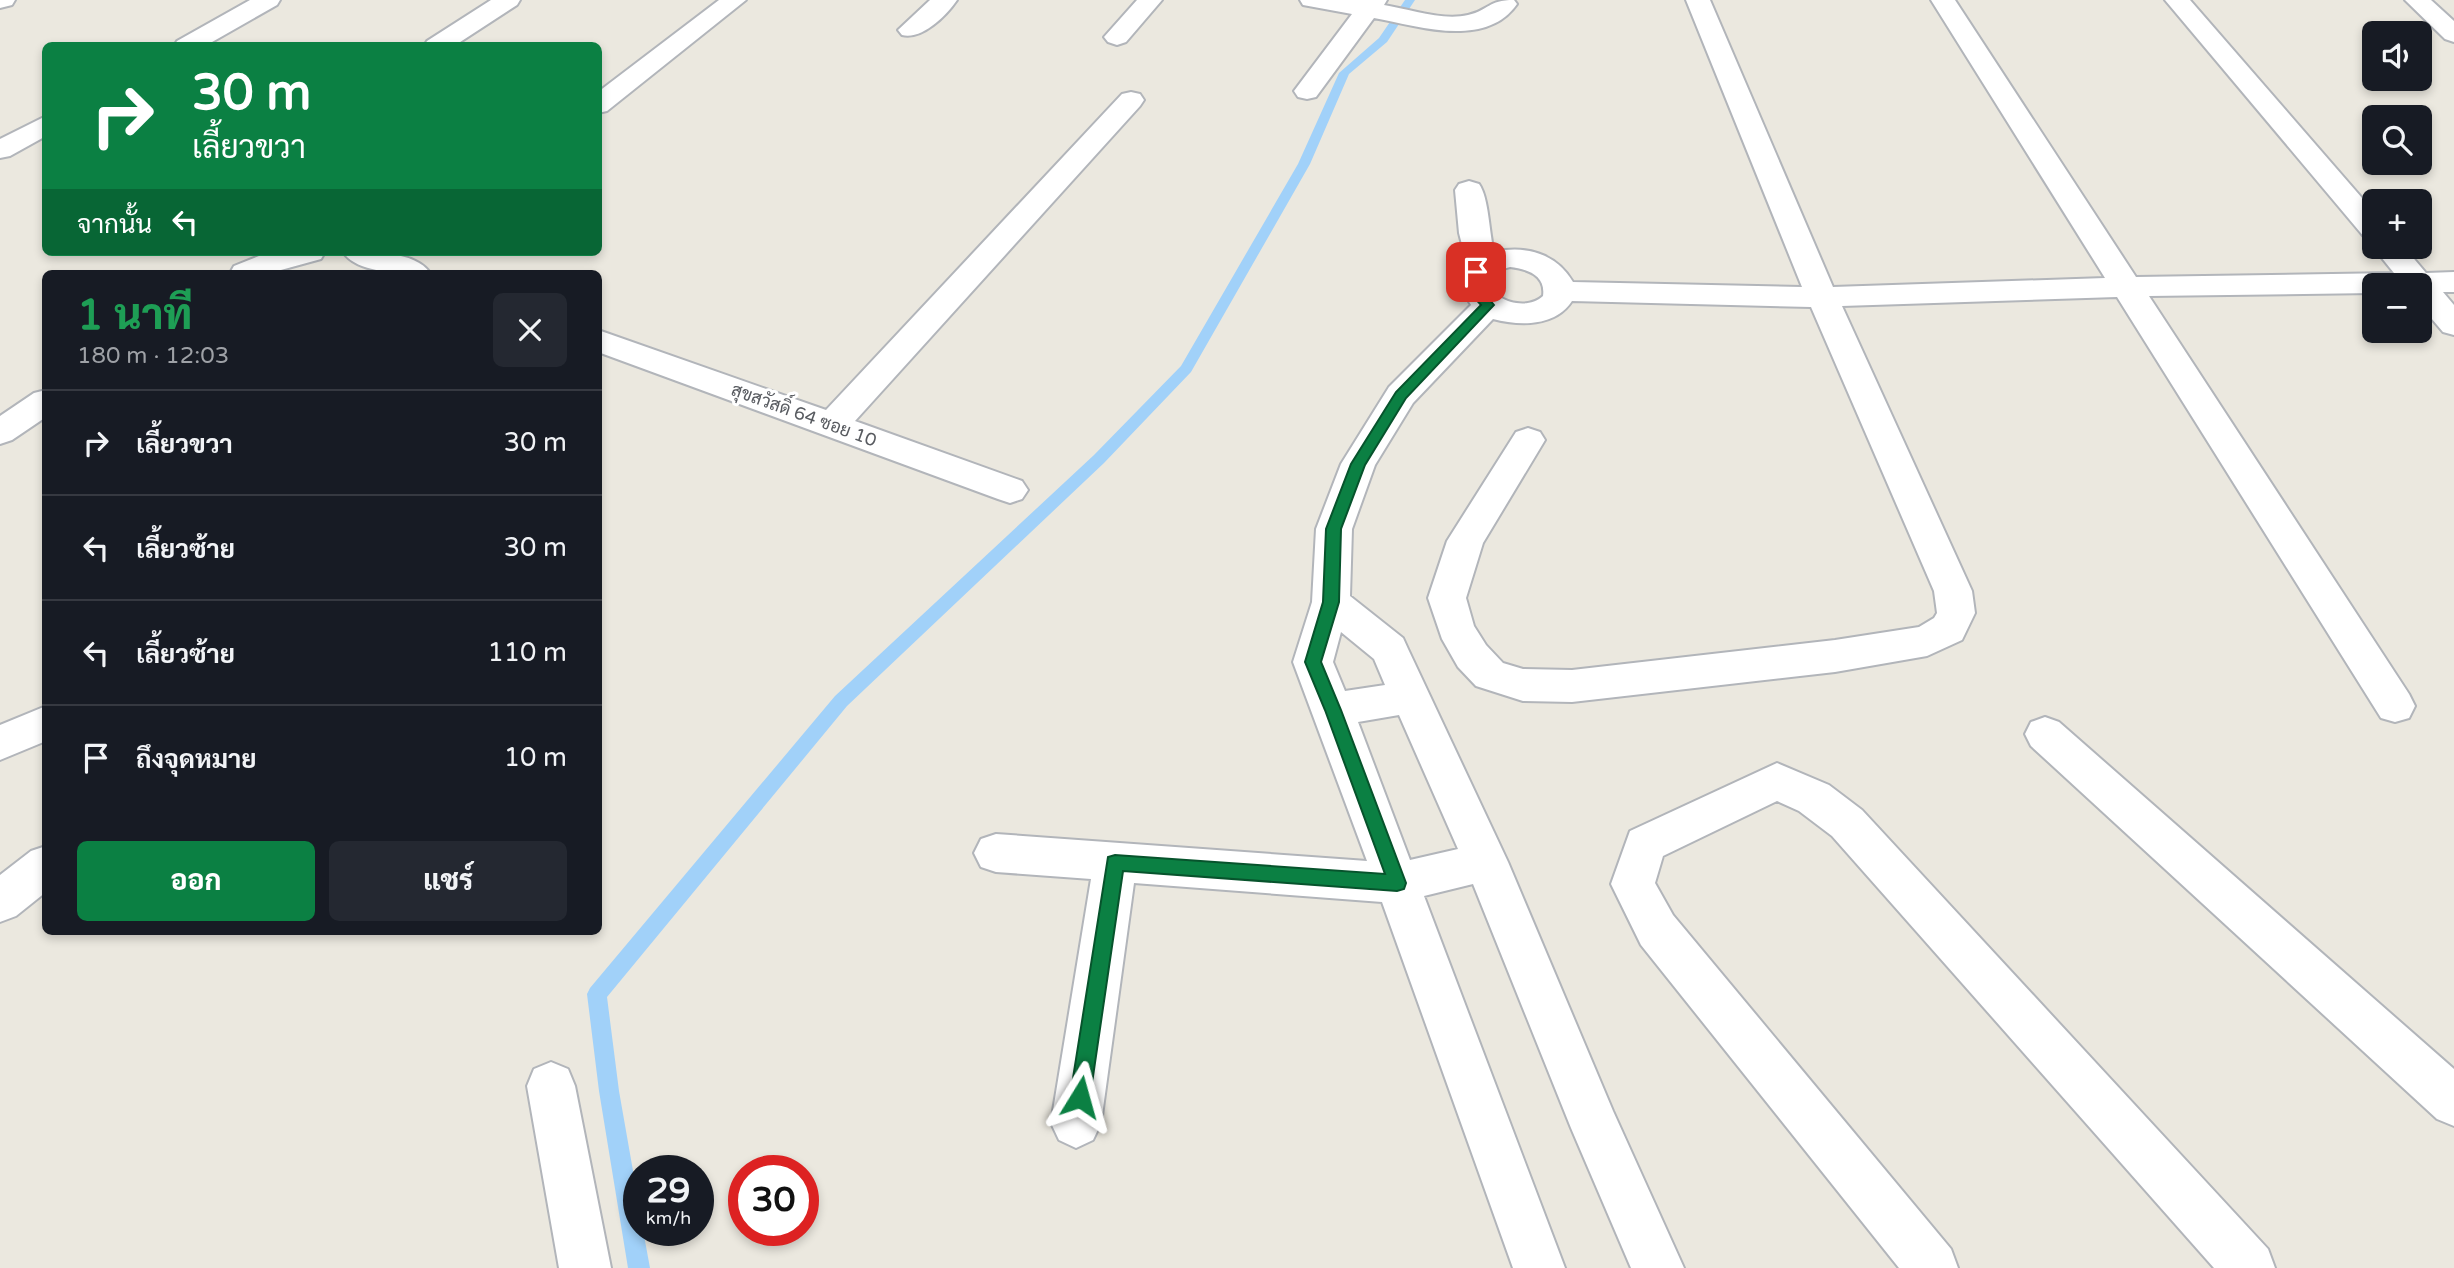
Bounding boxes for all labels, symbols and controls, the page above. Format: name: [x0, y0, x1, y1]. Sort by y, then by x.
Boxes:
map controls: [2362, 21, 2432, 343]
button: sound: [2362, 21, 2432, 91]
text: 30 m: [192, 64, 311, 123]
icon: right: [77, 70, 168, 161]
button: search: [2362, 105, 2432, 175]
text: เลี้ยวขวา: [192, 129, 306, 167]
button: +: [2362, 189, 2432, 259]
icon: left: [166, 203, 204, 241]
text: จากนั้น: [77, 209, 152, 240]
pin: [1446, 242, 1506, 302]
icon: arrive: [1457, 253, 1495, 291]
button: −: [2362, 273, 2432, 343]
text: 1 นาที: [77, 290, 192, 341]
button: close: [493, 293, 567, 367]
text: 180 m · 12:03: [77, 342, 229, 370]
street label: สุขสวัสดิ์ 64 ซอย 10: [728, 374, 881, 452]
icon: right: [77, 424, 115, 462]
text: 30 m: [504, 427, 567, 458]
text: เลี้ยวขวา: [136, 429, 233, 460]
icon: left: [77, 529, 115, 567]
text: 30 m: [504, 532, 567, 563]
text: เลี้ยวซ้าย: [136, 534, 235, 565]
icon: left: [77, 634, 115, 672]
text: 110 m: [487, 637, 567, 668]
text: เลี้ยวซ้าย: [136, 639, 235, 670]
icon: arrive: [77, 739, 115, 777]
text: 10 m: [504, 742, 567, 773]
text: ถึงจุดหมาย: [136, 744, 257, 775]
button: ออก: [77, 841, 315, 921]
button: แชร์: [329, 841, 567, 921]
position arrow: [1043, 1060, 1117, 1134]
speed limit sign: 30: [728, 1155, 819, 1246]
text: 29: [647, 1170, 690, 1212]
text: km/h: [646, 1207, 691, 1229]

